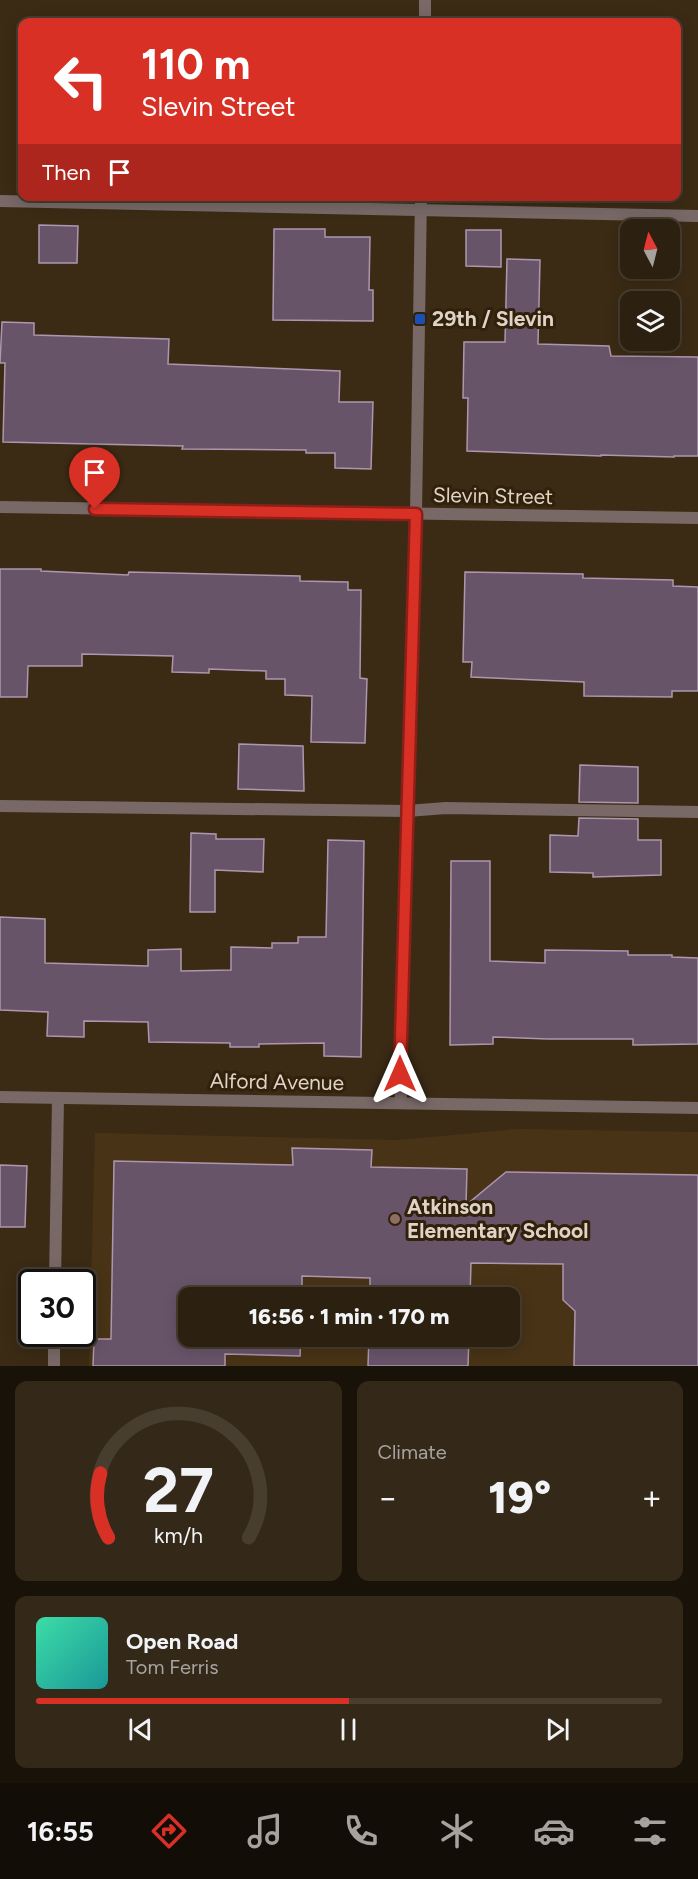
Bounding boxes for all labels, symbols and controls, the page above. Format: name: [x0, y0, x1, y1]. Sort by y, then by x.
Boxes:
text: 110 m: [141, 39, 250, 90]
icon: left: [42, 42, 120, 120]
text: Slevin Street: [141, 90, 296, 123]
icon: arrive: [103, 156, 136, 189]
text: Then: [42, 159, 91, 186]
north arrow: [620, 219, 680, 279]
map controls: [620, 219, 680, 351]
button: layers: [620, 291, 680, 351]
place label: 29th / Slevin: [432, 306, 554, 331]
marker: 29th / Slevin: [413, 312, 427, 326]
pin: [69, 447, 120, 509]
icon: arrive: [78, 456, 111, 489]
street label: Slevin Street: [433, 482, 553, 509]
position arrow: [368, 1042, 432, 1106]
street label: Alford Avenue: [210, 1068, 344, 1095]
place label: Atkinson Elementary School: [407, 1194, 588, 1243]
marker: Atkinson Elementary School: [388, 1212, 402, 1226]
speed limit sign: 30: [18, 1269, 96, 1347]
text: 16:56 · 1 min · 170 m: [249, 1303, 449, 1330]
text: Climate: [378, 1440, 447, 1464]
text: 27: [143, 1453, 214, 1528]
text: 19°: [488, 1470, 551, 1524]
text: −: [378, 1478, 398, 1517]
text: +: [641, 1478, 662, 1517]
text: km/h: [154, 1523, 203, 1548]
text: Open Road: [126, 1628, 238, 1655]
text: Tom Ferris: [126, 1655, 219, 1679]
icon: previous: [124, 1713, 157, 1746]
icon: pause: [332, 1713, 365, 1746]
icon: next: [541, 1713, 574, 1746]
icon: directions: [148, 1810, 190, 1852]
icon: music: [244, 1810, 286, 1852]
icon: phone: [340, 1810, 382, 1852]
icon: climate: [436, 1810, 478, 1852]
icon: car: [533, 1810, 575, 1852]
icon: filters: [629, 1810, 671, 1852]
text: 16:55: [27, 1815, 94, 1848]

